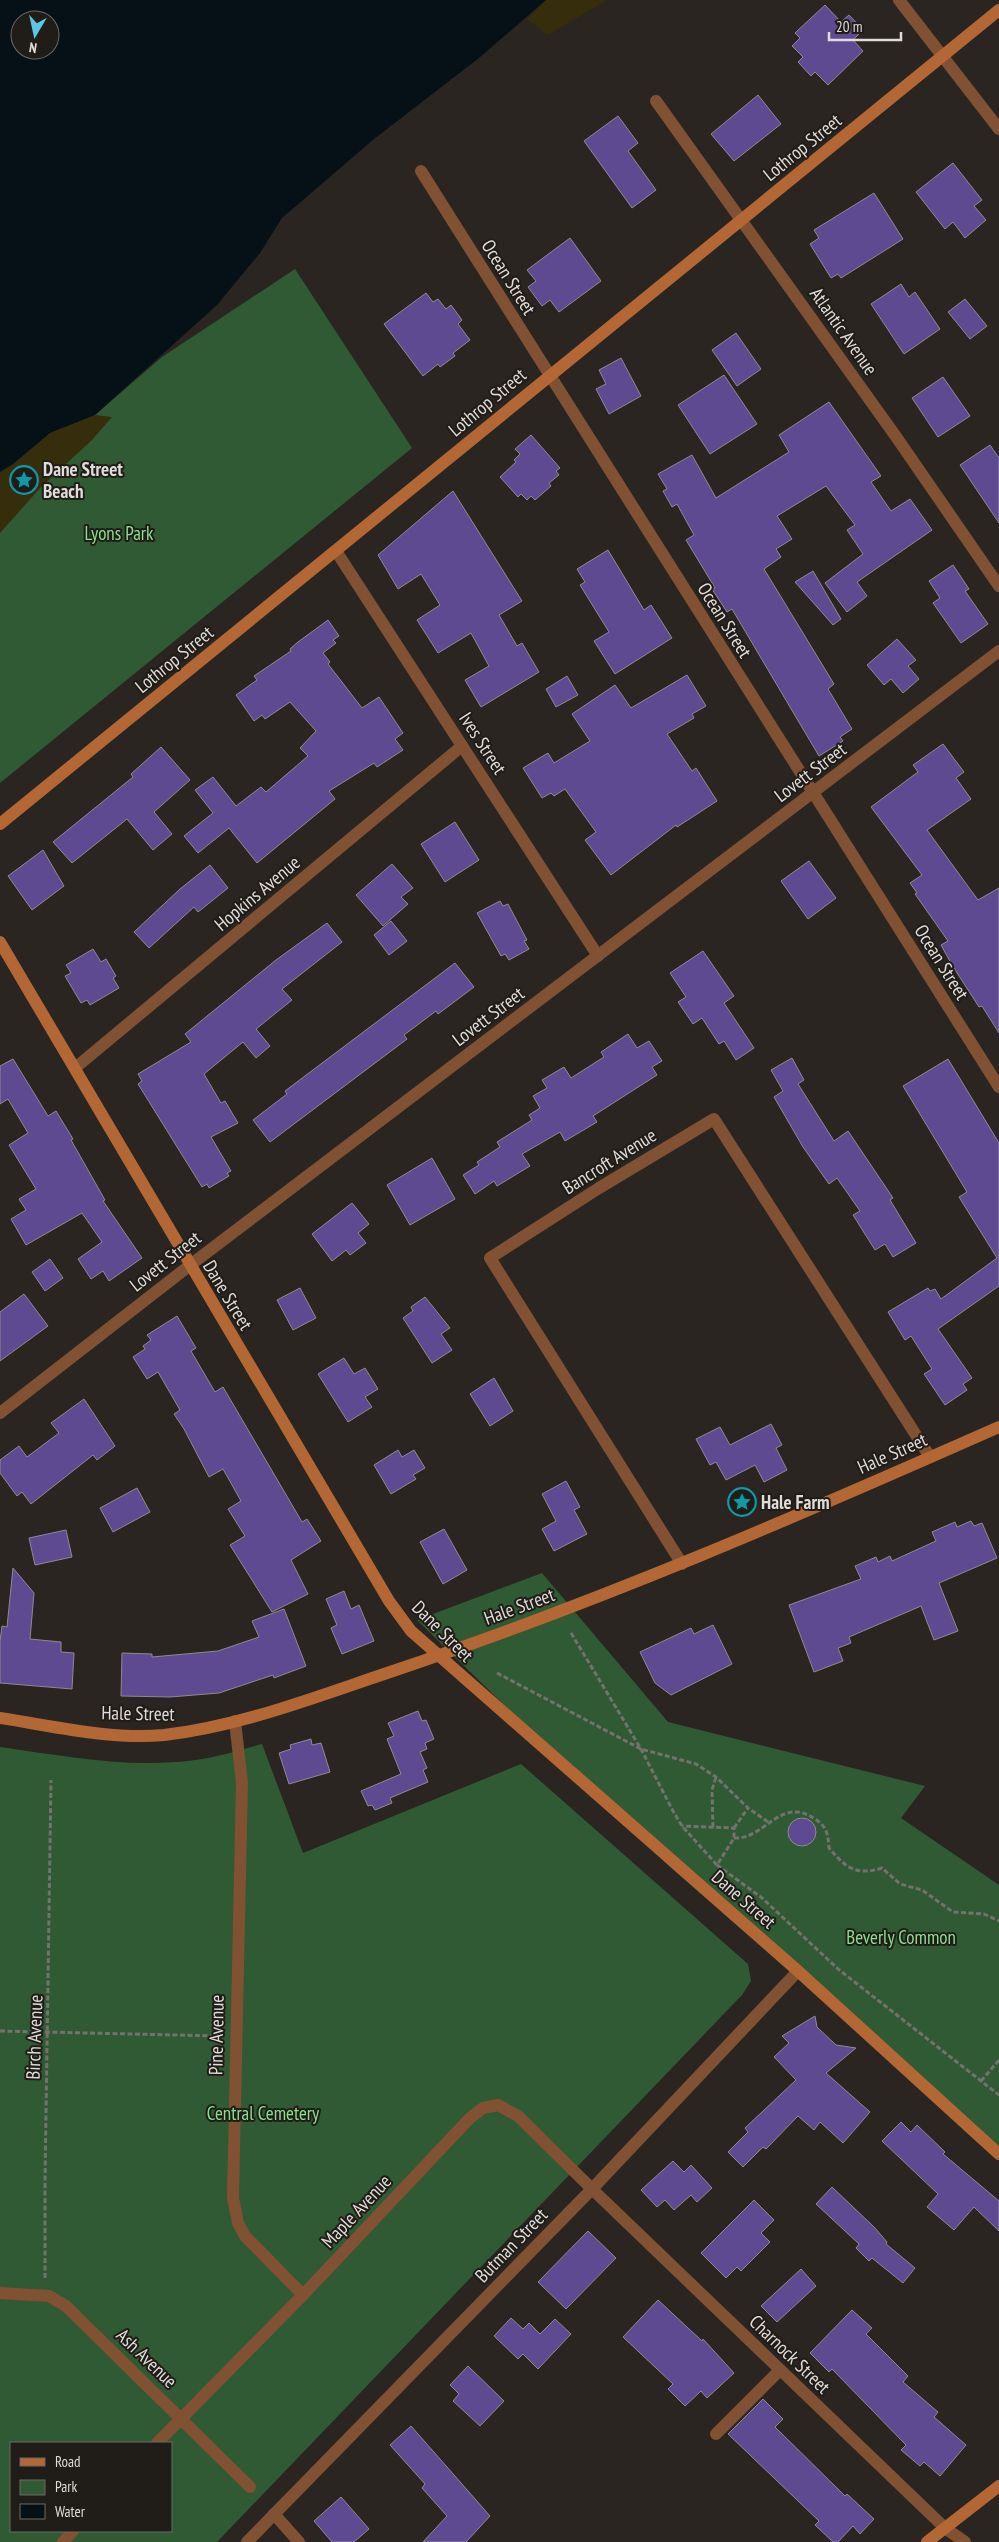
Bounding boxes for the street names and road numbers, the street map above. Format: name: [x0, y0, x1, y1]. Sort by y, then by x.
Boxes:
street label: Lothrop Street: [758, 108, 847, 186]
street label: Ocean Street: [477, 235, 542, 320]
street label: Atlantic Avenue: [805, 282, 883, 380]
street label: Lothrop Street: [443, 362, 531, 441]
street label: Ocean Street: [693, 578, 758, 663]
street label: Lothrop Street: [130, 620, 219, 698]
street label: Ives Street: [454, 707, 512, 779]
street label: Lovett Street: [769, 737, 851, 807]
street label: Hopkins Avenue: [209, 850, 305, 936]
street label: Ocean Street: [910, 920, 975, 1005]
street label: Lovett Street: [447, 981, 529, 1051]
street label: Bancroft Avenue: [558, 1123, 661, 1199]
street label: Lovett Street: [124, 1225, 206, 1296]
street label: Dane Street: [198, 1256, 259, 1335]
street label: Hale Street: [854, 1427, 931, 1479]
street label: Hale Street: [480, 1582, 558, 1630]
street label: Dane Street: [407, 1595, 479, 1667]
street label: Hale Street: [101, 1700, 176, 1726]
street label: Dane Street: [707, 1865, 782, 1934]
street label: Birch Avenue: [21, 1994, 47, 2080]
street label: Pine Avenue: [203, 1994, 229, 2075]
street label: Maple Avenue: [316, 2169, 396, 2253]
street label: Butman Street: [470, 2202, 553, 2287]
street label: Charnock Street: [744, 2309, 836, 2399]
street label: Ash Avenue: [112, 2323, 183, 2393]

